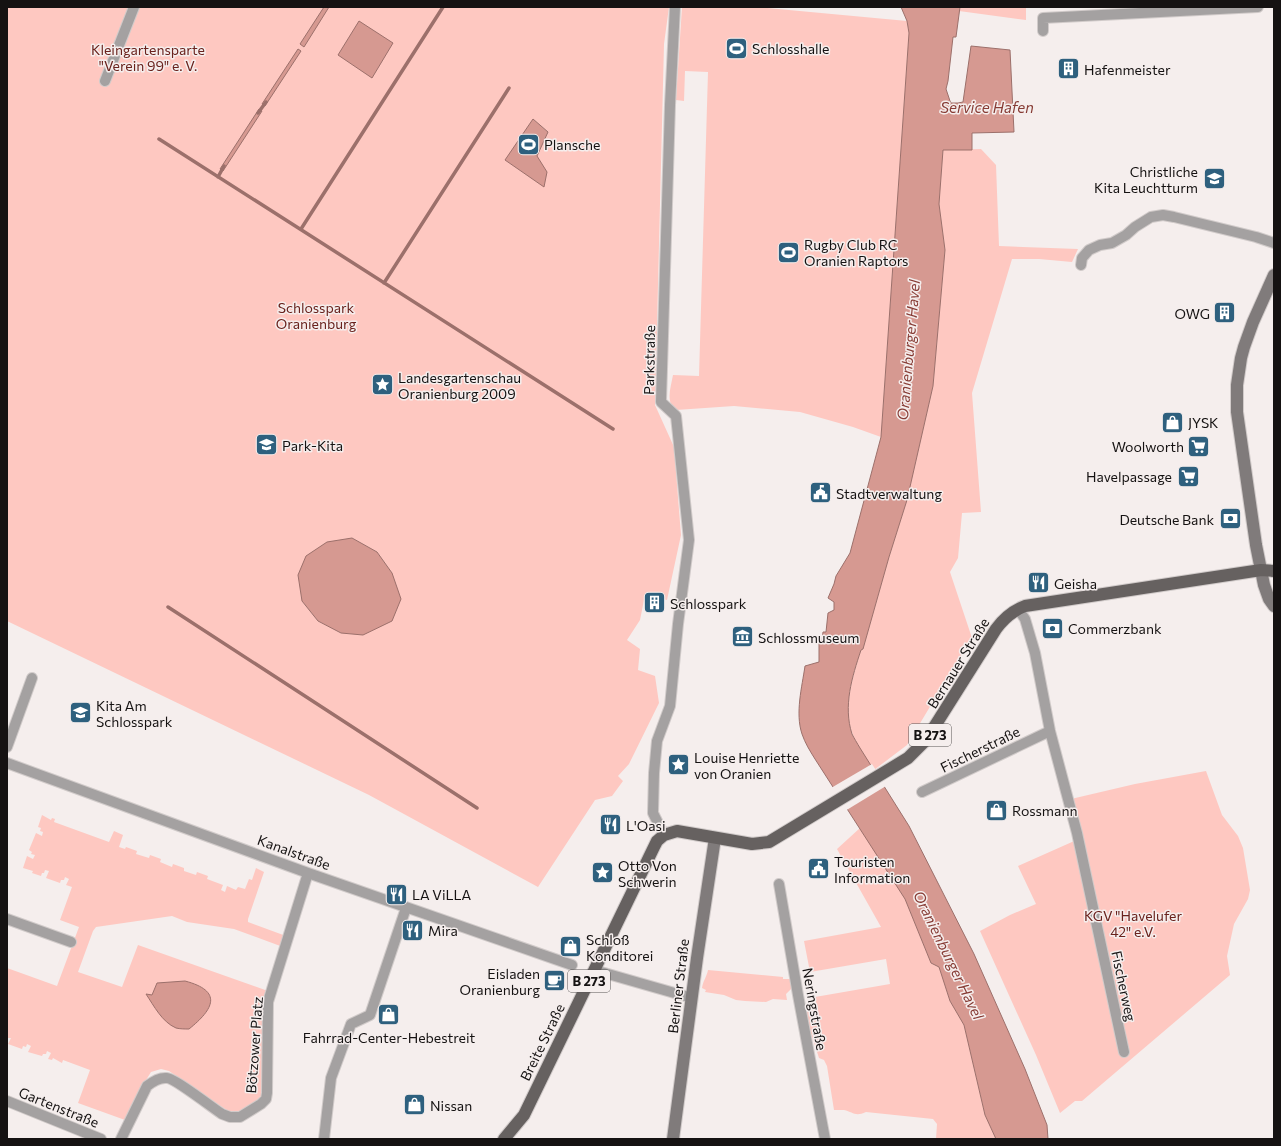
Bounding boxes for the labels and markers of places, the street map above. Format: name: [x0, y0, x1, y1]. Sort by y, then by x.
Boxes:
sports icon: Schlosshalle: [723, 35, 749, 61]
place label: Schlosshalle: [752, 40, 830, 57]
building icon: Hafenmeister: [1056, 56, 1082, 82]
place label: Hafenmeister: [1084, 61, 1171, 78]
sports icon: Plansche: [516, 131, 542, 157]
place label: Plansche: [544, 136, 600, 153]
place label: Christliche Kita Leuchtturm: [1094, 163, 1198, 196]
school or university icon: Christliche Kita Leuchtturm: [1201, 166, 1227, 192]
place label: Rugby Club RC Oranien Raptors: [804, 236, 909, 269]
sports icon: Rugby Club RC Oranien Raptors: [776, 239, 802, 265]
building icon: OWG: [1212, 300, 1238, 326]
place label: OWG: [1175, 305, 1210, 322]
place label: Landesgartenschau Oranienburg 2009: [398, 369, 521, 402]
place icon: Landesgartenschau Oranienburg 2009: [370, 372, 396, 398]
shop icon: JYSK: [1159, 409, 1185, 435]
place label: JYSK: [1188, 414, 1219, 431]
school or university icon: Park-Kita: [253, 432, 279, 458]
supermarket icon: Woolworth: [1186, 433, 1212, 459]
place label: Park-Kita: [282, 437, 343, 454]
place label: Woolworth: [1112, 438, 1184, 455]
supermarket icon: Havelpassage: [1175, 463, 1201, 489]
place label: Havelpassage: [1086, 468, 1172, 485]
public building icon: Stadtverwaltung: [807, 480, 833, 506]
place label: Stadtverwaltung: [836, 485, 942, 502]
bank icon: Deutsche Bank: [1217, 506, 1243, 532]
place label: Deutsche Bank: [1119, 511, 1214, 528]
restaurant icon: Geisha: [1025, 570, 1051, 596]
place label: Geisha: [1054, 575, 1097, 592]
building icon: Schlosspark: [641, 590, 667, 616]
place label: Schlosspark: [670, 595, 747, 612]
bank icon: Commerzbank: [1040, 615, 1066, 641]
place label: Commerzbank: [1068, 620, 1162, 637]
museum icon: Schlossmuseum: [730, 624, 756, 650]
place label: Schlossmuseum: [758, 629, 859, 646]
place label: Kita Am Schlosspark: [96, 697, 173, 730]
school or university icon: Kita Am Schlosspark: [67, 700, 93, 726]
place label: Louise Henriette von Oranien: [694, 749, 799, 782]
place icon: Louise Henriette von Oranien: [665, 752, 691, 778]
shop icon: Rossmann: [984, 797, 1010, 823]
place label: Rossmann: [1012, 802, 1077, 819]
restaurant icon: L'Oasi: [597, 812, 623, 838]
place label: L'Oasi: [626, 817, 666, 834]
place label: Touristen Information: [834, 853, 910, 886]
public building icon: Touristen Information: [805, 856, 831, 882]
place label: Otto Von Schwerin: [618, 857, 677, 890]
place icon: Otto Von Schwerin: [589, 860, 615, 886]
restaurant icon: LA ViLLA: [384, 881, 410, 907]
place label: LA ViLLA: [412, 886, 472, 903]
restaurant icon: Mira: [400, 917, 426, 943]
place label: Mira: [428, 922, 458, 939]
place label: Schloß Konditorei: [586, 931, 653, 964]
shop icon: Schloß Konditorei: [558, 934, 584, 960]
place label: Eisladen Oranienburg: [459, 965, 540, 998]
cafe icon: Eisladen Oranienburg: [542, 968, 568, 994]
shop icon: Fahrrad-Center-Hebestreit: [376, 1002, 402, 1028]
place label: Fahrrad-Center-Hebestreit: [303, 1029, 476, 1046]
shop icon: Nissan: [401, 1092, 427, 1118]
place label: Nissan: [430, 1097, 472, 1114]

